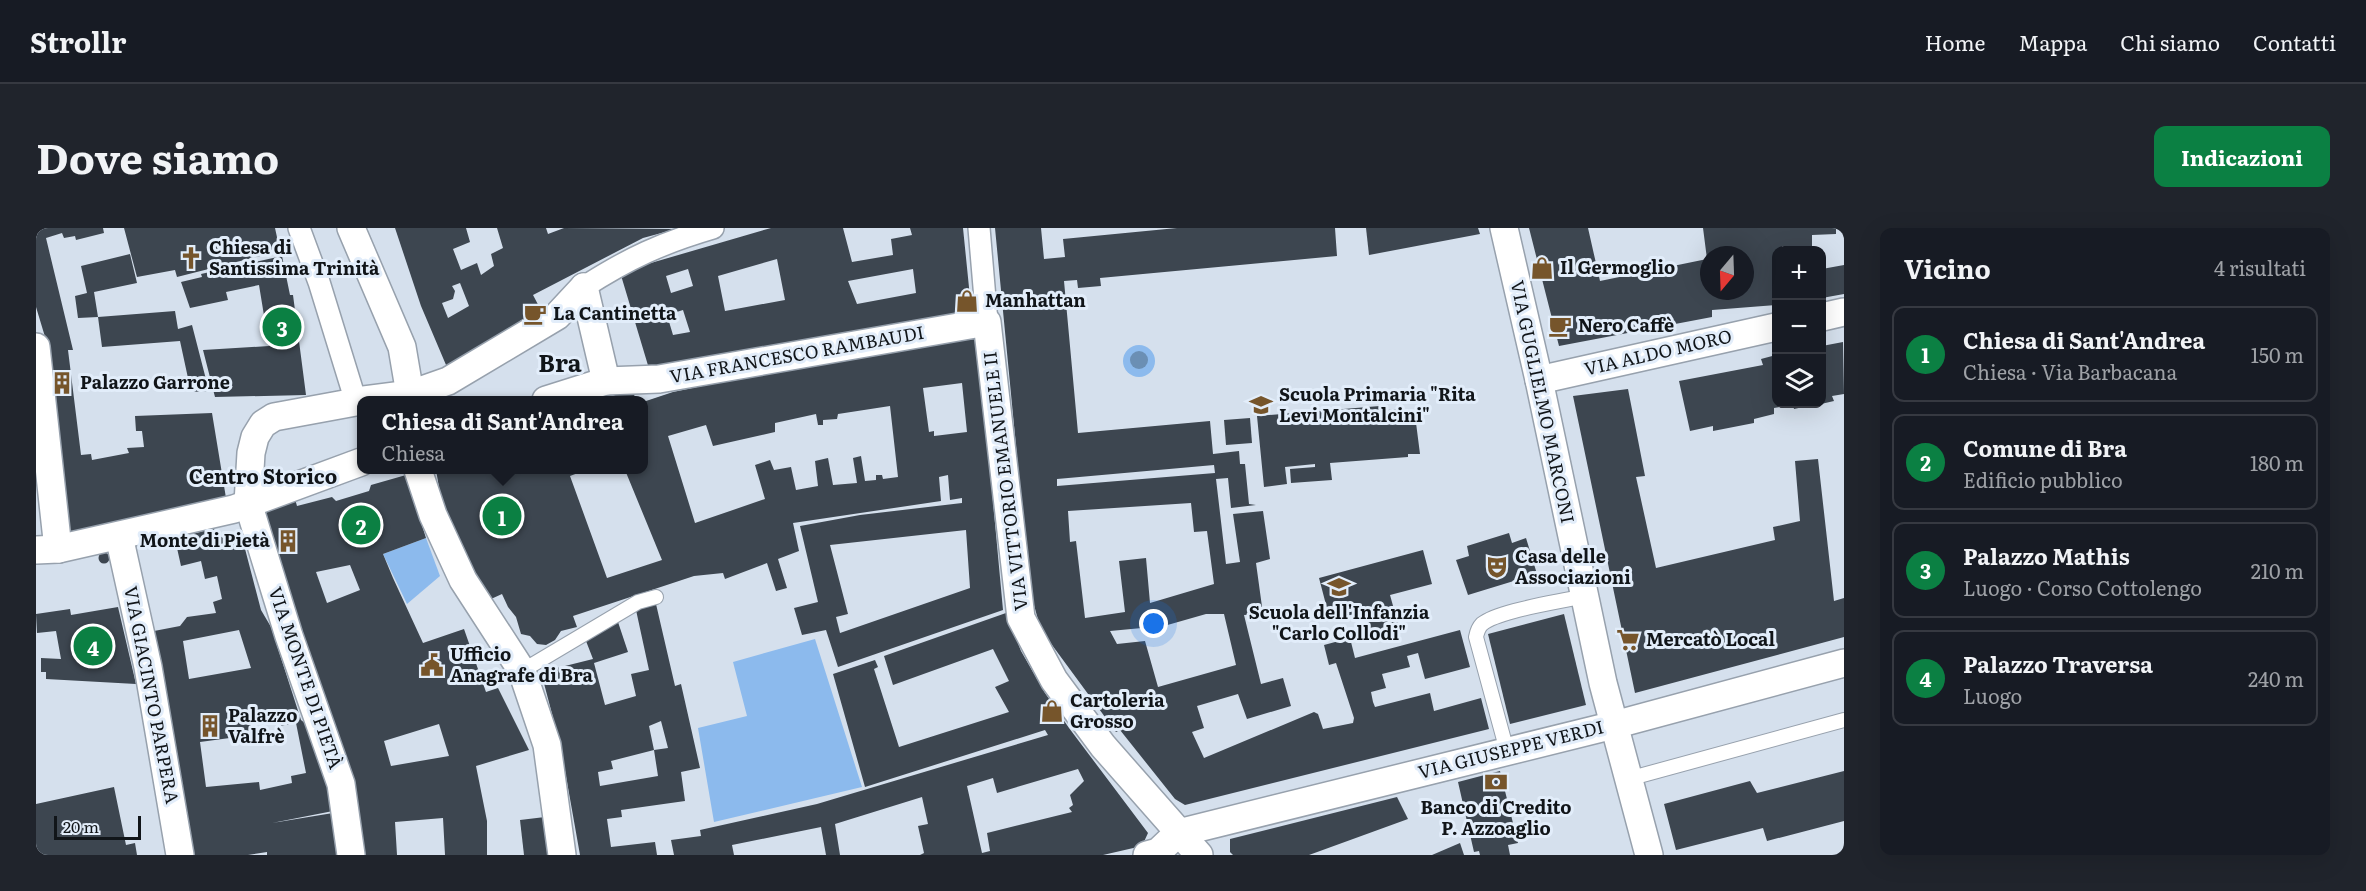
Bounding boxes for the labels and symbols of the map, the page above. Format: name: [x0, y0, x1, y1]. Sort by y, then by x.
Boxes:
place label: Chiesa di Santissima Trinità: [209, 233, 380, 281]
church icon: Chiesa di Santissima Trinità: [178, 245, 204, 271]
north arrow: [1700, 246, 1754, 300]
place label: Il Germoglio: [1560, 253, 1675, 280]
shop icon: Il Germoglio: [1529, 255, 1555, 281]
street label: VIA GUGLIELMO MARCONI: [1505, 278, 1582, 526]
place label: Manhattan: [985, 286, 1086, 313]
shop icon: Manhattan: [954, 288, 980, 314]
place label: La Cantinetta: [553, 299, 677, 326]
cafe icon: La Cantinetta: [522, 301, 548, 327]
pin: 3: [262, 304, 302, 350]
place label: Nero Caffè: [1578, 311, 1674, 338]
cafe icon: Nero Caffè: [1547, 313, 1573, 339]
street label: VIA FRANCESCO RAMBAUDI: [667, 318, 926, 389]
street label: VIA ALDO MORO: [1581, 321, 1734, 382]
district label: Bra: [538, 344, 582, 379]
street label: VIA VITTORIO EMANUELE II: [975, 350, 1034, 612]
place label: Palazzo Garrone: [80, 368, 230, 395]
building icon: Palazzo Garrone: [49, 370, 75, 396]
place label: Scuola Primaria "Rita Levi Montalcini": [1279, 380, 1476, 428]
school or university icon: Scuola Primaria "Rita Levi Montalcini": [1248, 392, 1274, 418]
district label: Centro Storico: [189, 460, 337, 490]
pin: 1: [482, 494, 522, 538]
pin: 2: [342, 502, 380, 548]
place label: Monte di Pietà: [139, 526, 271, 553]
building icon: Monte di Pietà: [275, 528, 301, 554]
place label: Casa delle Associazioni: [1515, 542, 1631, 590]
theatre icon: Casa delle Associazioni: [1484, 554, 1510, 580]
school or university icon: Scuola dell'Infanzia "Carlo Collodi": [1326, 574, 1352, 600]
street label: VIA MONTE DI PIETÀ: [263, 583, 350, 772]
street label: VIA GIACINTO PARPERA: [118, 584, 187, 806]
place label: Scuola dell'Infanzia "Carlo Collodi": [1249, 598, 1430, 646]
your location: [1139, 609, 1168, 638]
pin: 4: [74, 624, 112, 668]
place label: Mercatò Local: [1646, 625, 1775, 652]
supermarket icon: Mercatò Local: [1615, 627, 1641, 653]
place label: Ufficio Anagrafe di Bra: [450, 640, 594, 688]
public building icon: Ufficio Anagrafe di Bra: [419, 652, 445, 678]
place label: Cartoleria Grosso: [1070, 686, 1165, 734]
shop icon: Cartoleria Grosso: [1039, 698, 1065, 724]
place label: Palazzo Valfrè: [228, 701, 297, 749]
street label: VIA GIUSEPPE VERDI: [1415, 712, 1606, 785]
building icon: Palazzo Valfrè: [197, 713, 223, 739]
bank icon: Banco di Credito P. Azzoaglio: [1483, 769, 1509, 795]
place label: Banco di Credito P. Azzoaglio: [1421, 793, 1571, 841]
scale bar: [54, 813, 141, 840]

